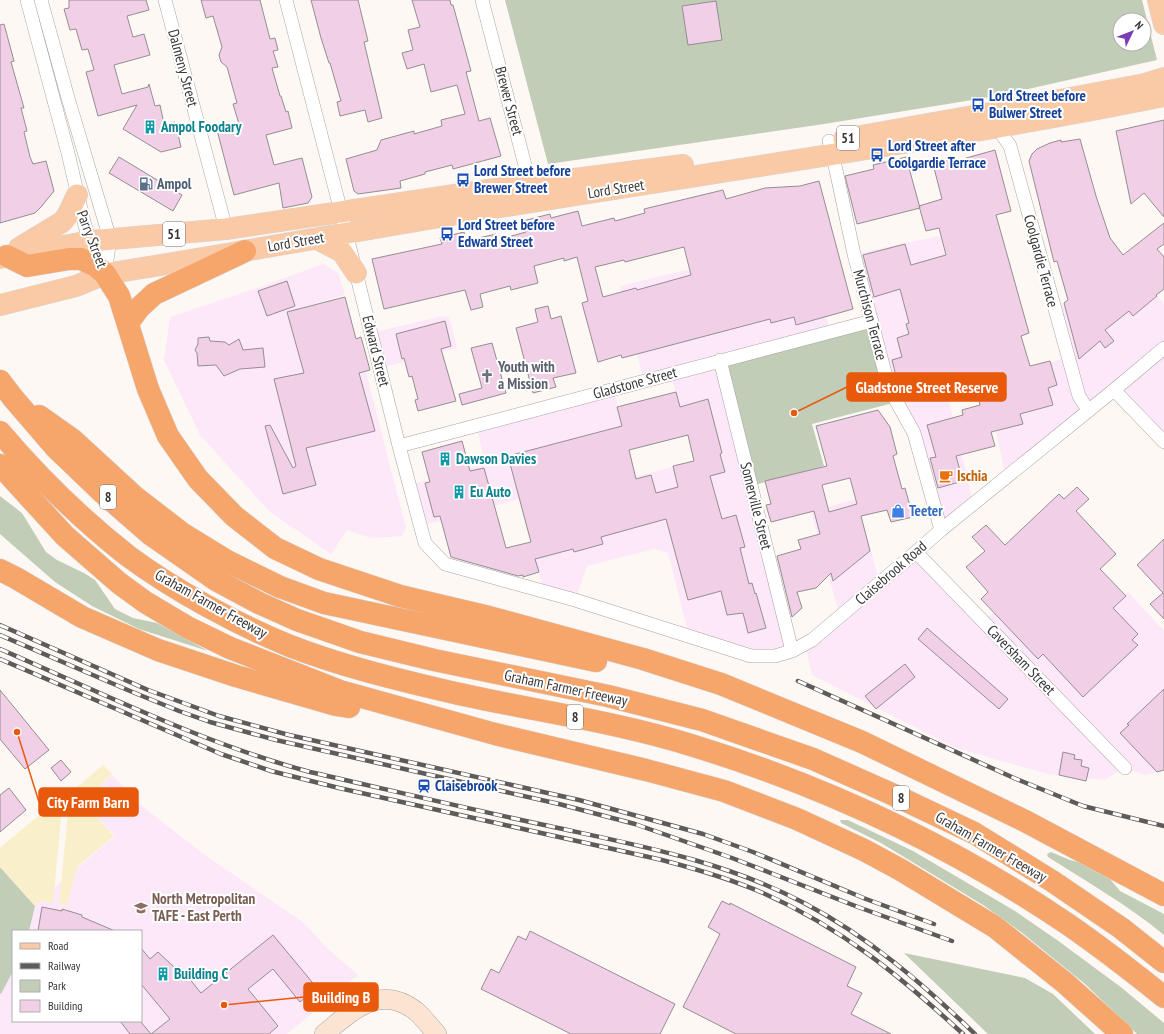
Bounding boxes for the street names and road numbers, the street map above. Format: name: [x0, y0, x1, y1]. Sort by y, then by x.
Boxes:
street label: Dalmeny Street: [164, 27, 203, 109]
street label: Brewer Street: [491, 64, 528, 137]
road number: 51: [837, 126, 859, 150]
street label: Lord Street: [586, 175, 646, 202]
street label: Parry Street: [73, 207, 112, 270]
street label: Coolgardie Terrace: [1020, 212, 1063, 309]
road number: 51: [163, 222, 185, 246]
street label: Lord Street: [266, 227, 326, 256]
street label: Murchison Terrace: [849, 267, 892, 362]
street label: Edward Street: [358, 313, 394, 388]
street label: Gladstone Street: [591, 362, 679, 403]
street label: Somerville Street: [736, 460, 777, 552]
road number: 8: [100, 485, 116, 509]
street label: Claisebrook Road: [851, 536, 930, 609]
street label: Graham Farmer Freeway: [152, 565, 271, 642]
street label: Caversham Street: [983, 621, 1060, 699]
street label: Graham Farmer Freeway: [503, 665, 630, 710]
road number: 8: [567, 705, 583, 729]
road number: 8: [893, 786, 909, 810]
street label: Graham Farmer Freeway: [932, 807, 1051, 886]

